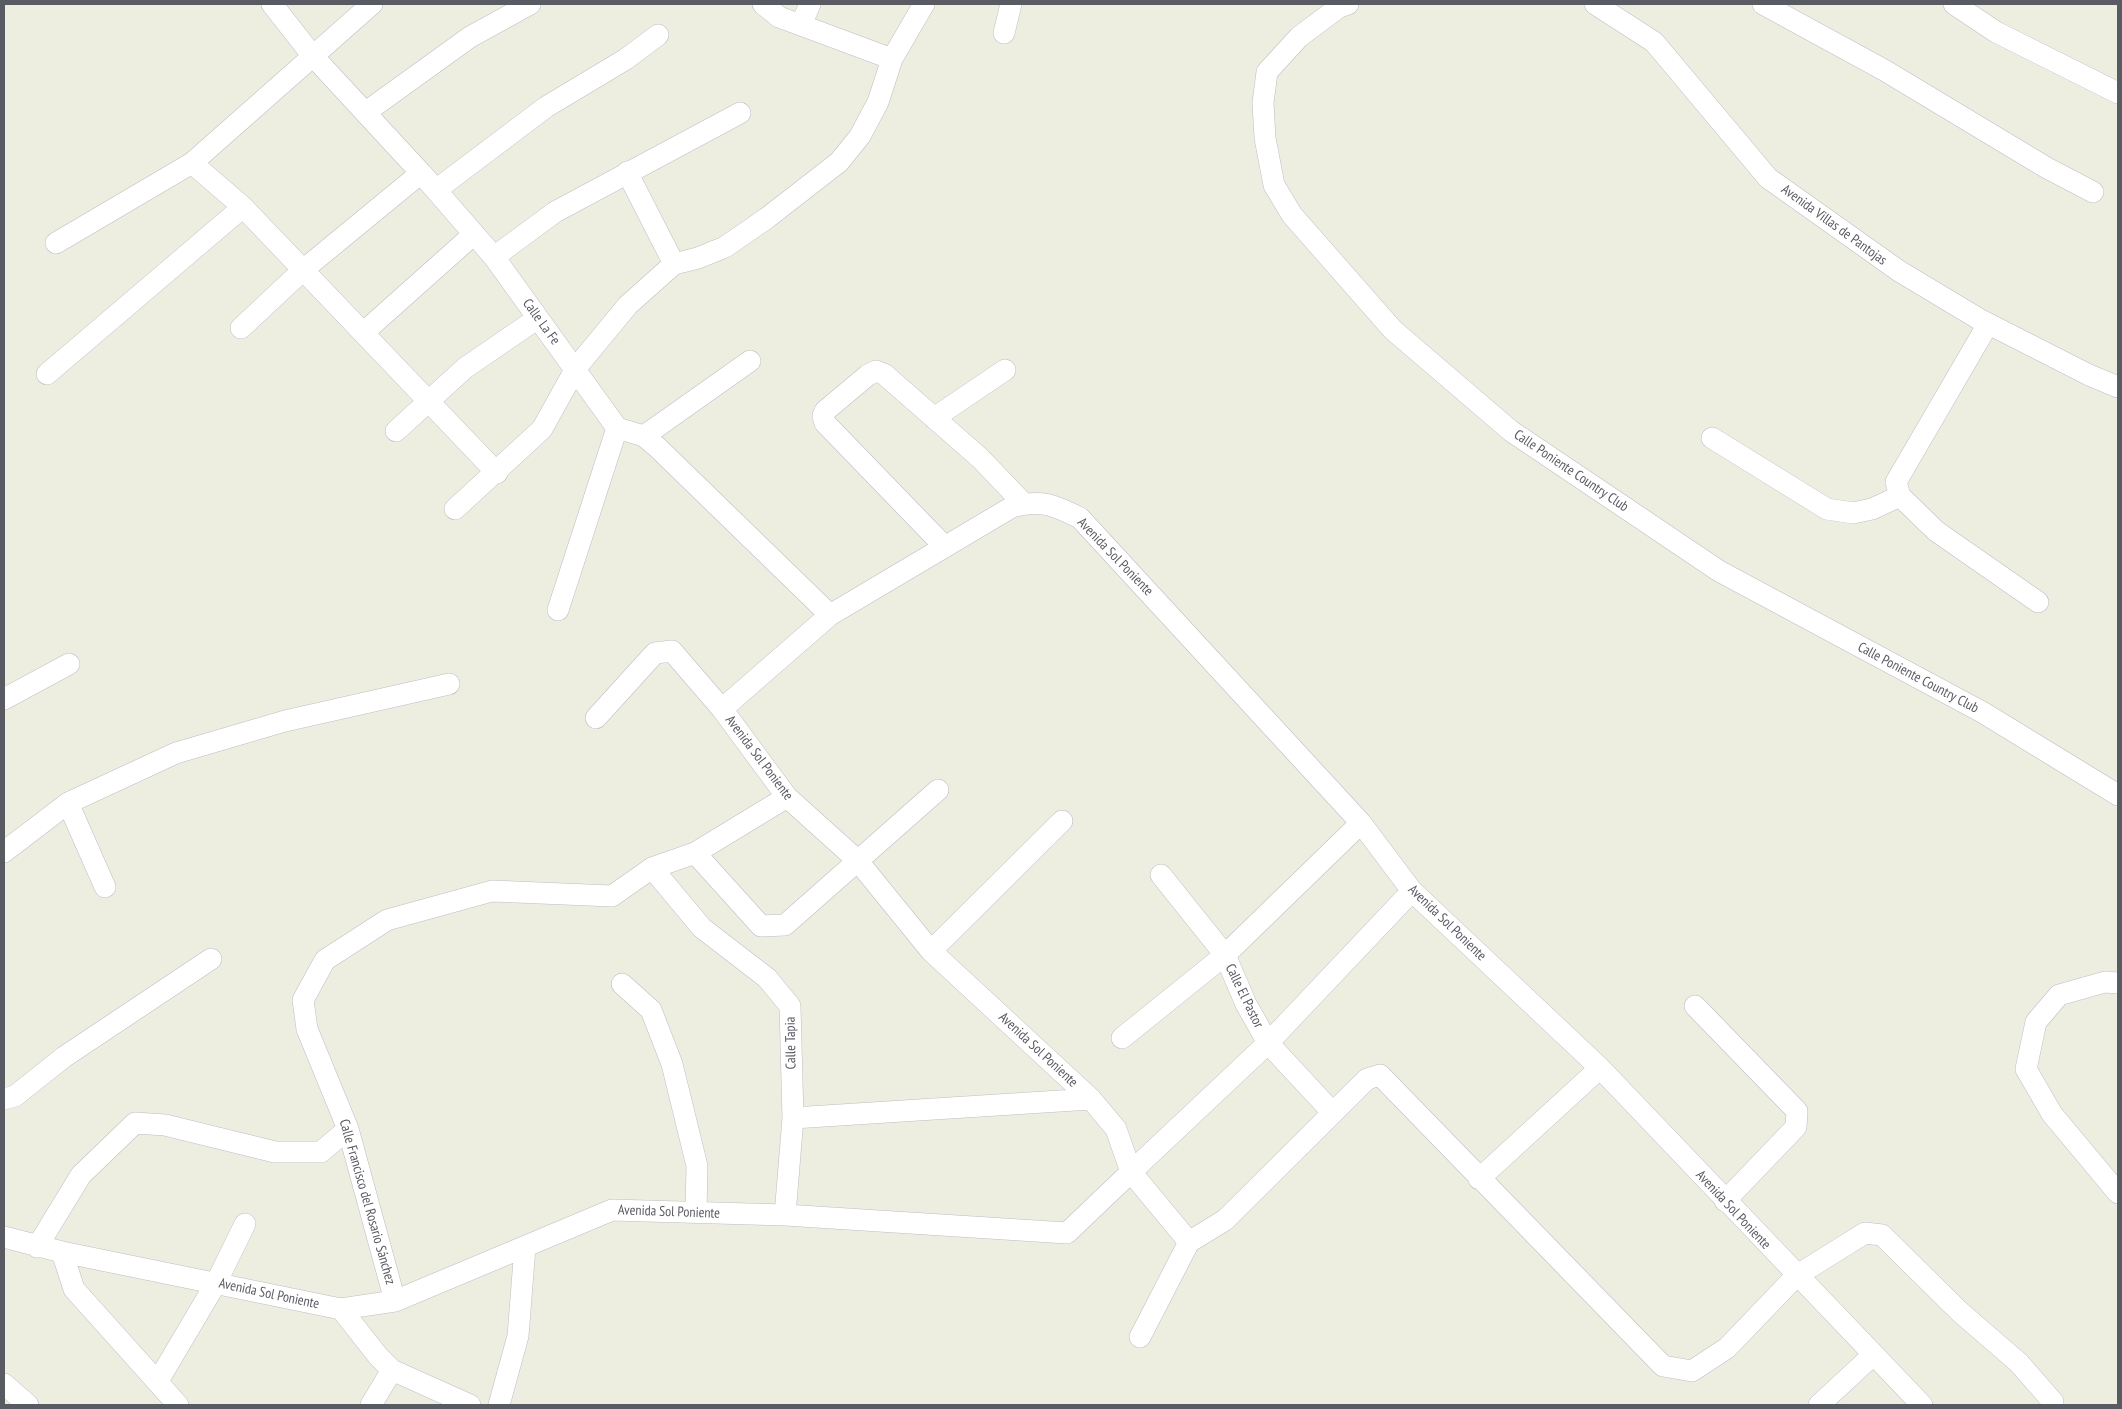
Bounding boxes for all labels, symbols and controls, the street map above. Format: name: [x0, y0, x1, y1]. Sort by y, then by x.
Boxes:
street label: Avenida Villas de Pantojas: [1778, 181, 1890, 269]
street label: Calle La Fe: [519, 296, 563, 348]
street label: Calle Poniente Country Club: [1510, 426, 1632, 516]
street label: Avenida Sol Poniente: [1074, 514, 1156, 600]
street label: Calle Poniente Country Club: [1855, 639, 1981, 717]
street label: Avenida Sol Poniente: [722, 712, 796, 804]
street label: Avenida Sol Poniente: [1404, 882, 1490, 964]
street label: Calle El Pastor: [1221, 961, 1267, 1031]
street label: Avenida Sol Poniente: [995, 1009, 1081, 1091]
street label: Calle Tapia: [782, 1017, 800, 1069]
street label: Calle Francisco del Rosario Sánchez: [335, 1117, 399, 1287]
street label: Avenida Sol Poniente: [1692, 1167, 1774, 1253]
street label: Avenida Sol Poniente: [618, 1202, 720, 1222]
street label: Avenida Sol Poniente: [217, 1275, 321, 1313]

